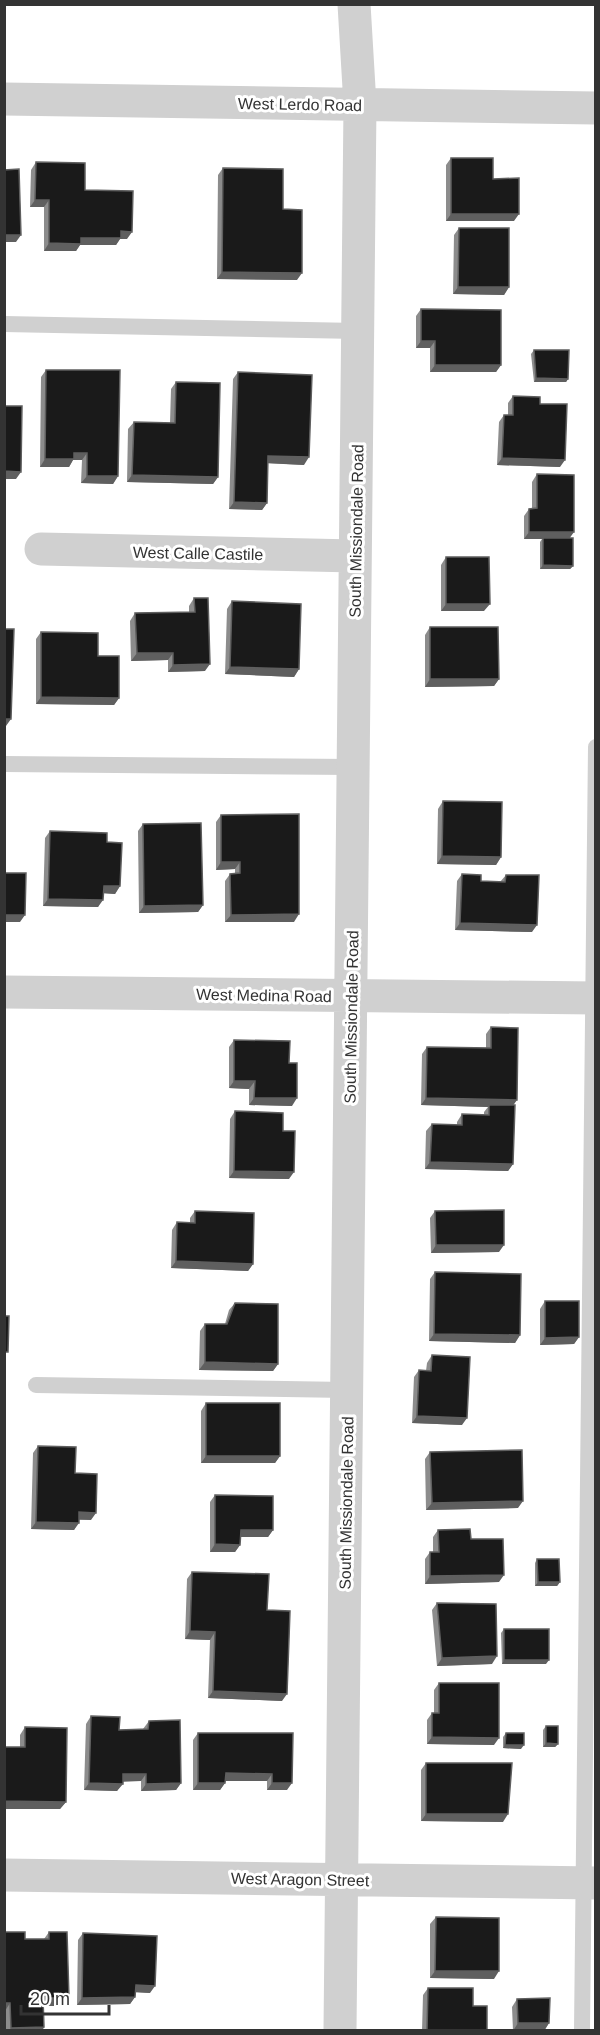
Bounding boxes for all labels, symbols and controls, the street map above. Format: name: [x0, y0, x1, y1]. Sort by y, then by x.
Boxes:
street label: West Lerdo Road: [238, 95, 362, 114]
street label: South Missiondale Road: [346, 444, 367, 618]
street label: West Calle Castile: [133, 544, 263, 563]
street label: South Missiondale Road: [341, 930, 362, 1104]
street label: West Medina Road: [196, 986, 332, 1005]
street label: South Missiondale Road: [336, 1416, 357, 1590]
street label: West Aragon Street: [231, 1870, 370, 1889]
scale bar: [21, 1978, 110, 2016]
text: 20 m: [30, 1989, 70, 2009]

